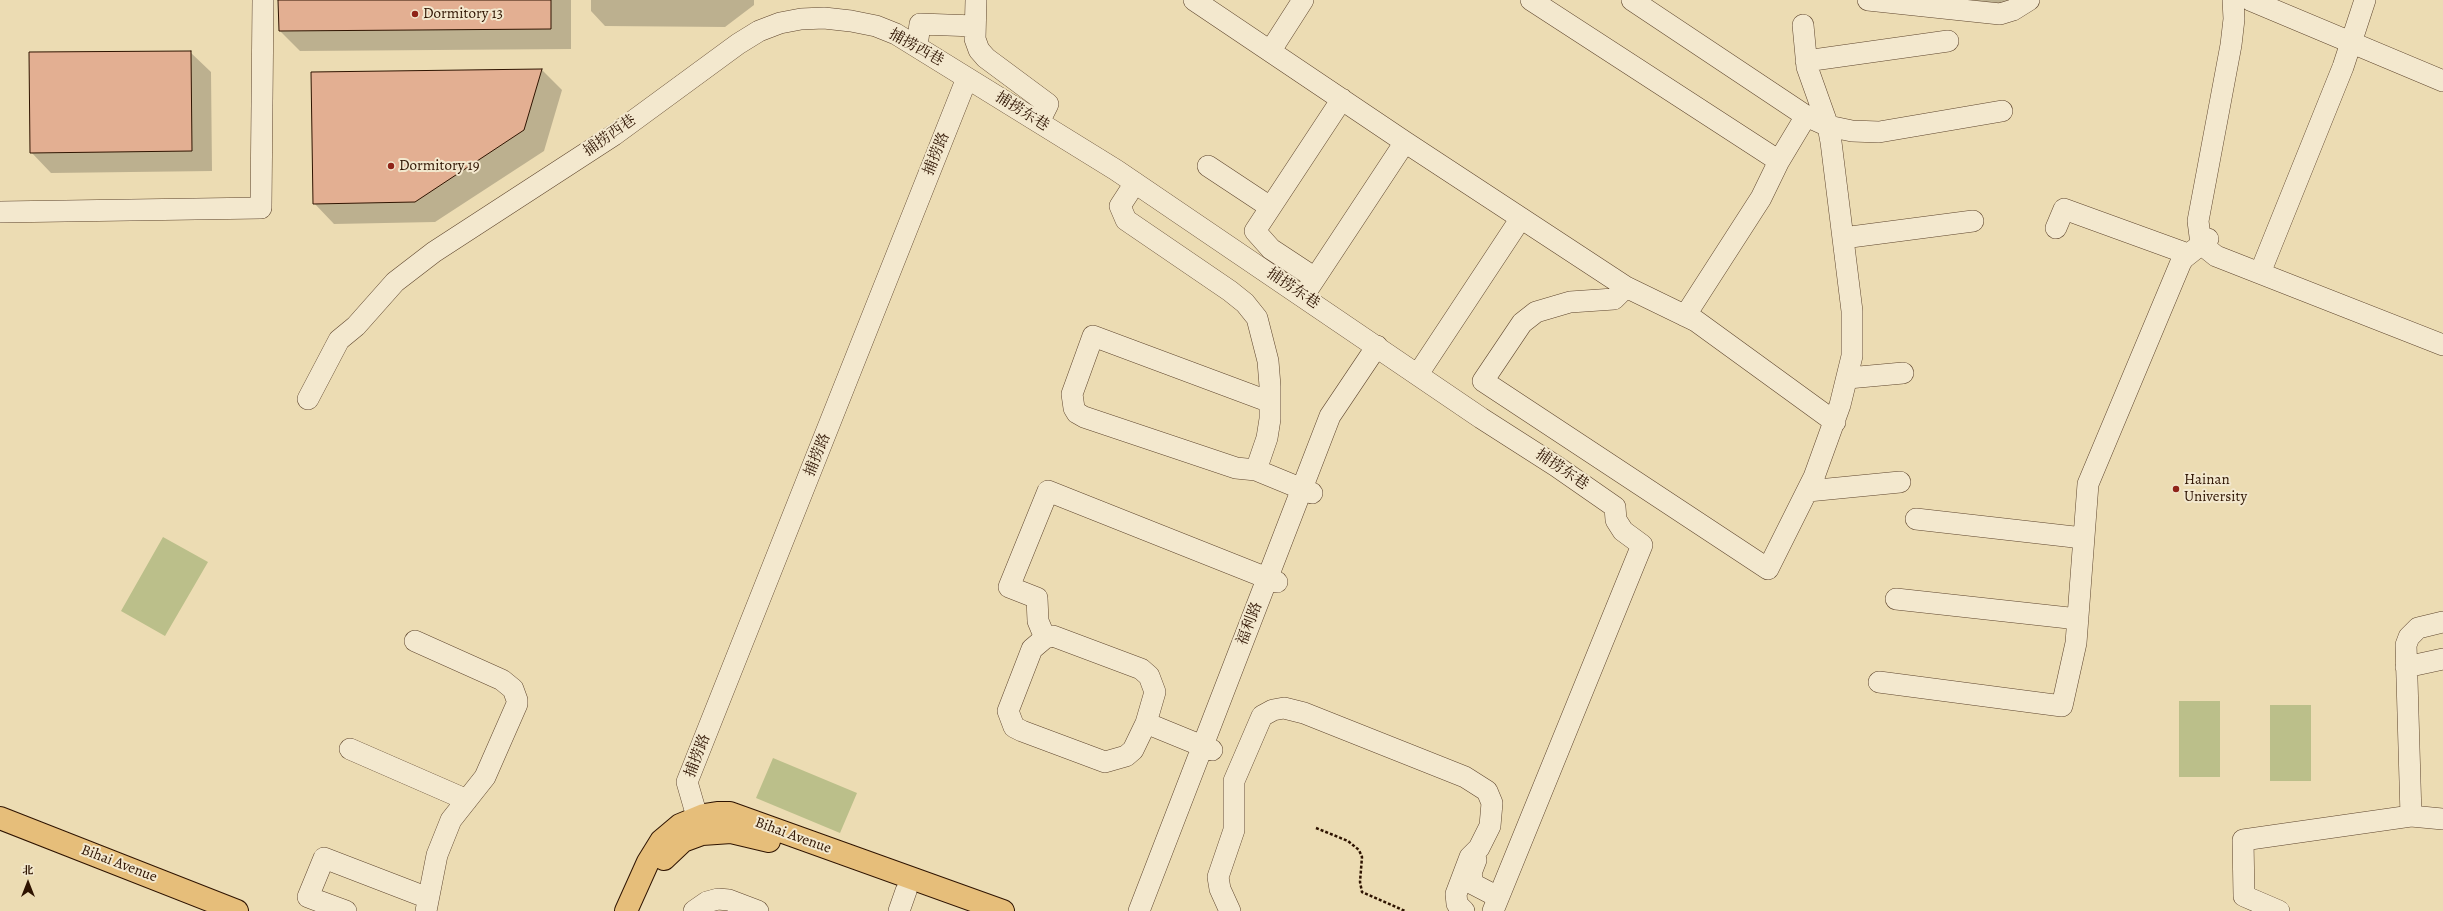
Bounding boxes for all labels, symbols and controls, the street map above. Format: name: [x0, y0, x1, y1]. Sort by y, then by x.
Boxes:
place label: Dormitory 13: [423, 5, 503, 23]
marker: Dormitory 13: [410, 9, 420, 19]
street label: 捕捞西巷: [885, 26, 947, 70]
street label: 捕捞东巷: [992, 88, 1052, 136]
street label: 捕捞西巷: [580, 111, 640, 161]
street label: 捕捞路: [920, 130, 954, 178]
place label: Dormitory 19: [399, 157, 479, 175]
marker: Dormitory 19: [386, 161, 396, 171]
street label: 捕捞东巷: [1263, 265, 1323, 313]
street label: 捕捞路: [801, 431, 835, 479]
street label: 捕捞东巷: [1532, 446, 1592, 494]
place label: Hainan University: [2184, 471, 2247, 506]
marker: Hainan University: [2171, 484, 2181, 494]
street label: 福利路: [1234, 600, 1266, 648]
street label: 捕捞路: [682, 732, 714, 780]
street label: Bihai Avenue: [752, 814, 834, 858]
street label: Bihai Avenue: [78, 841, 160, 887]
north arrow: [8, 863, 48, 903]
text: 北: [23, 863, 34, 878]

